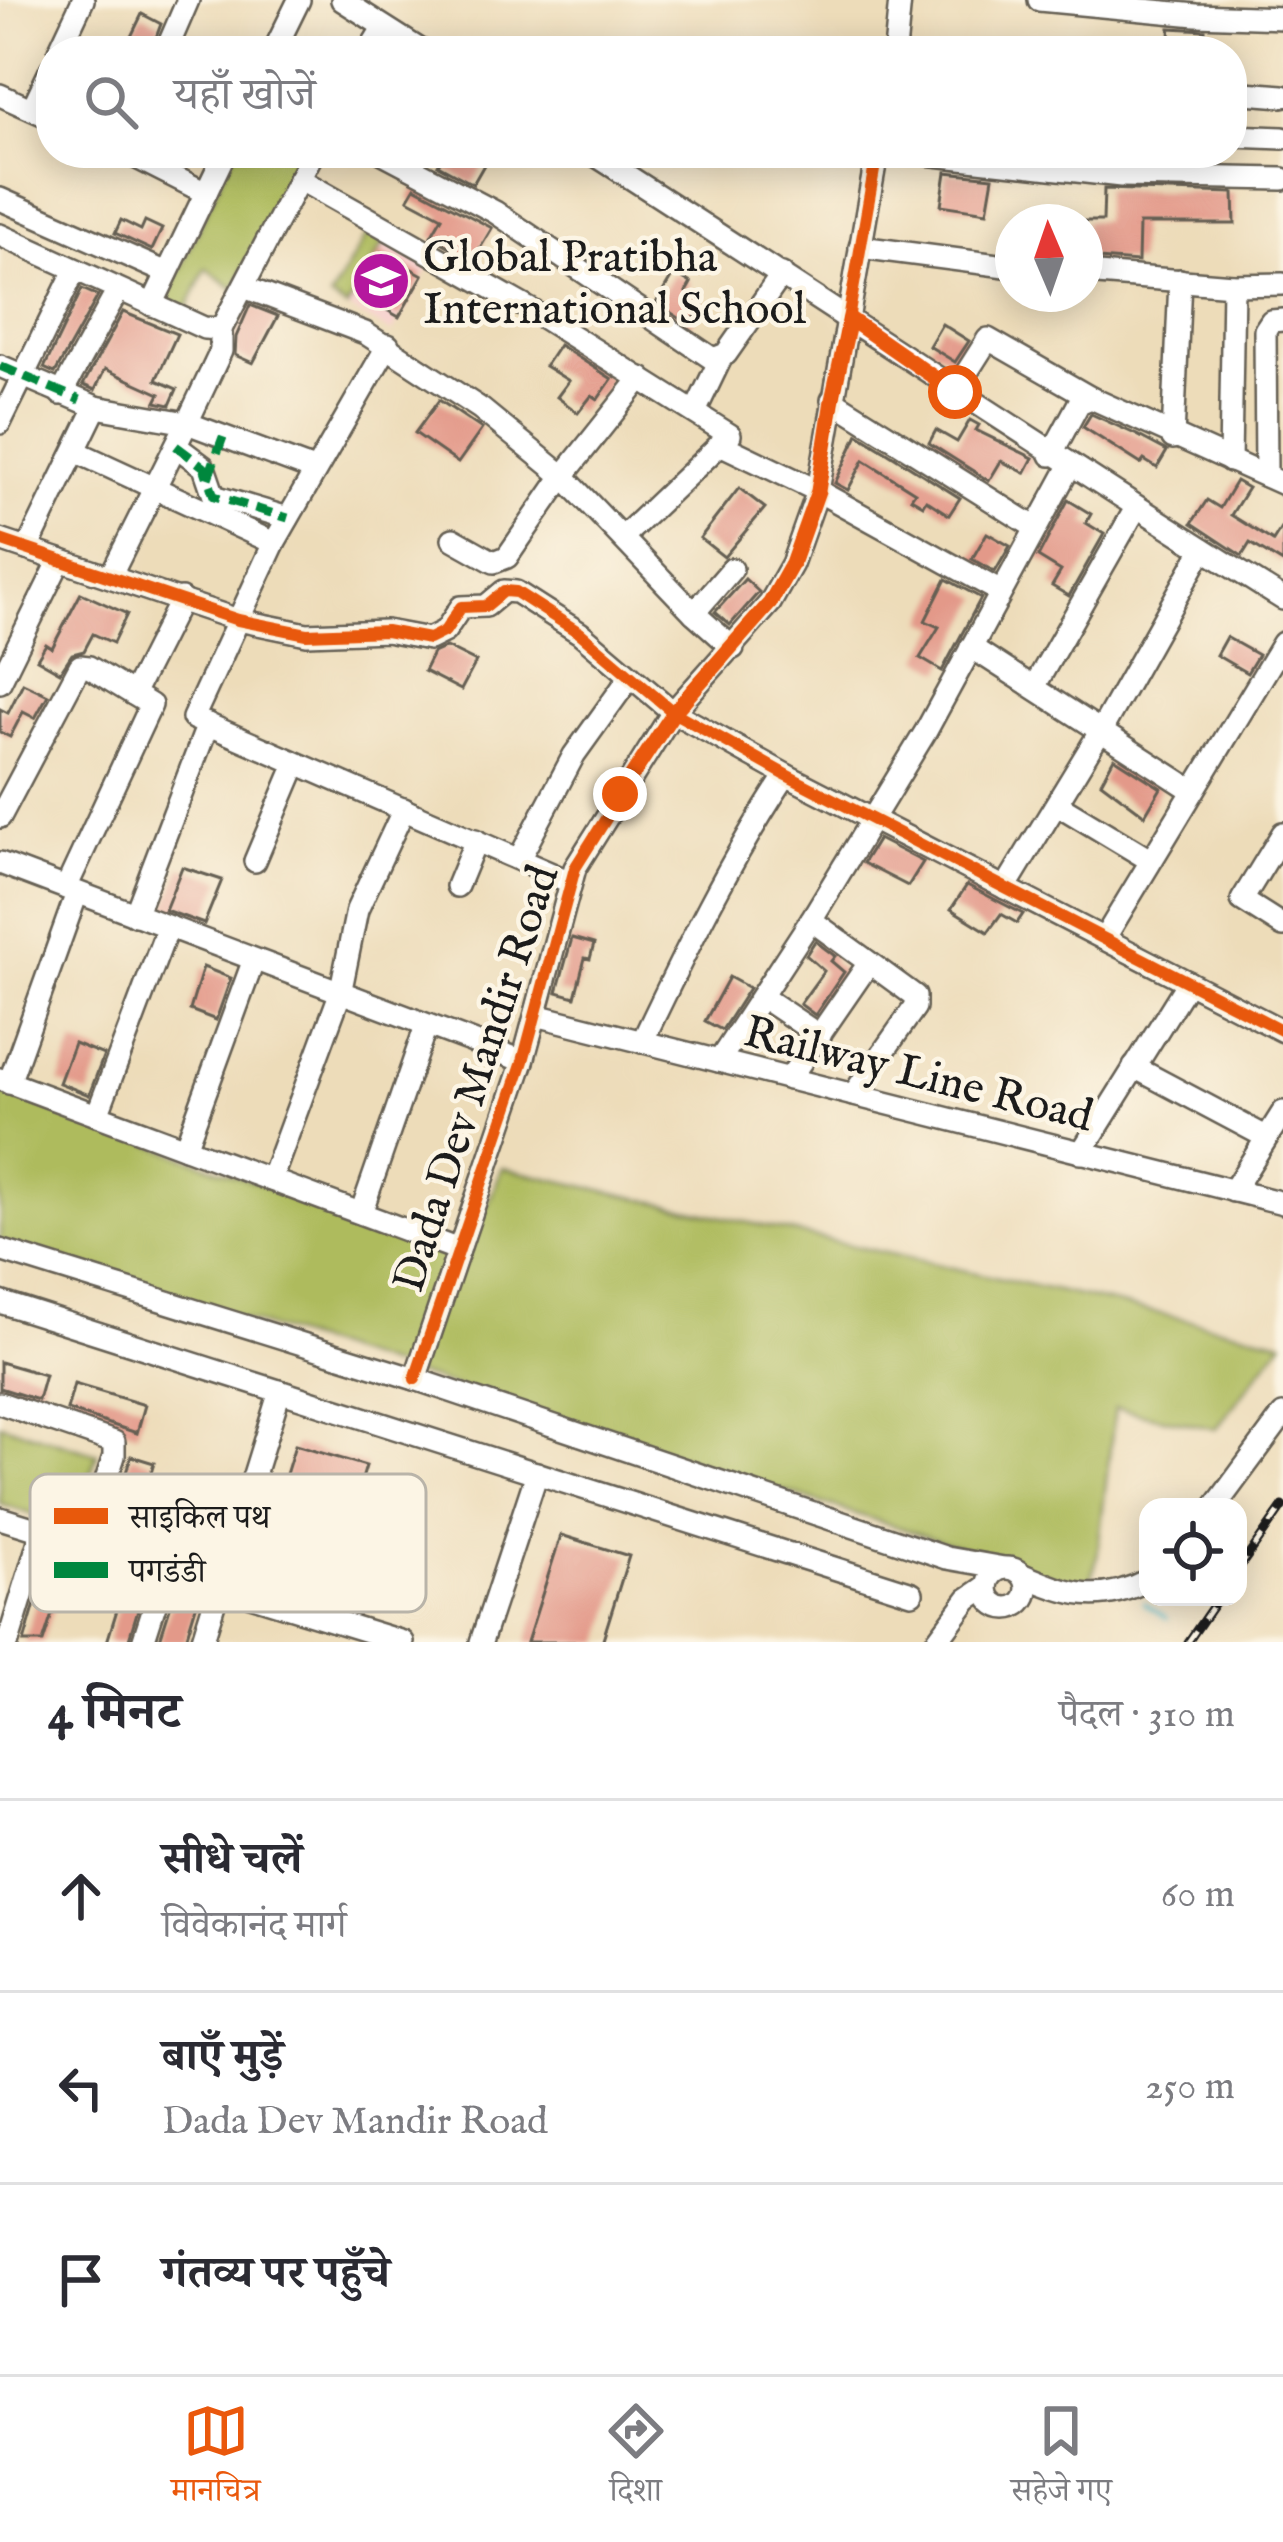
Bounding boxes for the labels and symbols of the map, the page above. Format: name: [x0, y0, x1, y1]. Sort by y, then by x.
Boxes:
north arrow: [995, 204, 1103, 312]
place label: Global Pratibha International School: [423, 230, 807, 339]
school or university icon: Global Pratibha International School: [350, 250, 412, 312]
route start: [928, 365, 982, 419]
route end: [593, 767, 647, 821]
street label: Dada Dev Mandir Road: [381, 858, 574, 1300]
street label: Railway Line Road: [738, 1004, 1100, 1147]
legend: [30, 1474, 426, 1612]
text: साइकिल पथ: [127, 1498, 272, 1540]
text: पगडंडी: [127, 1552, 208, 1594]

